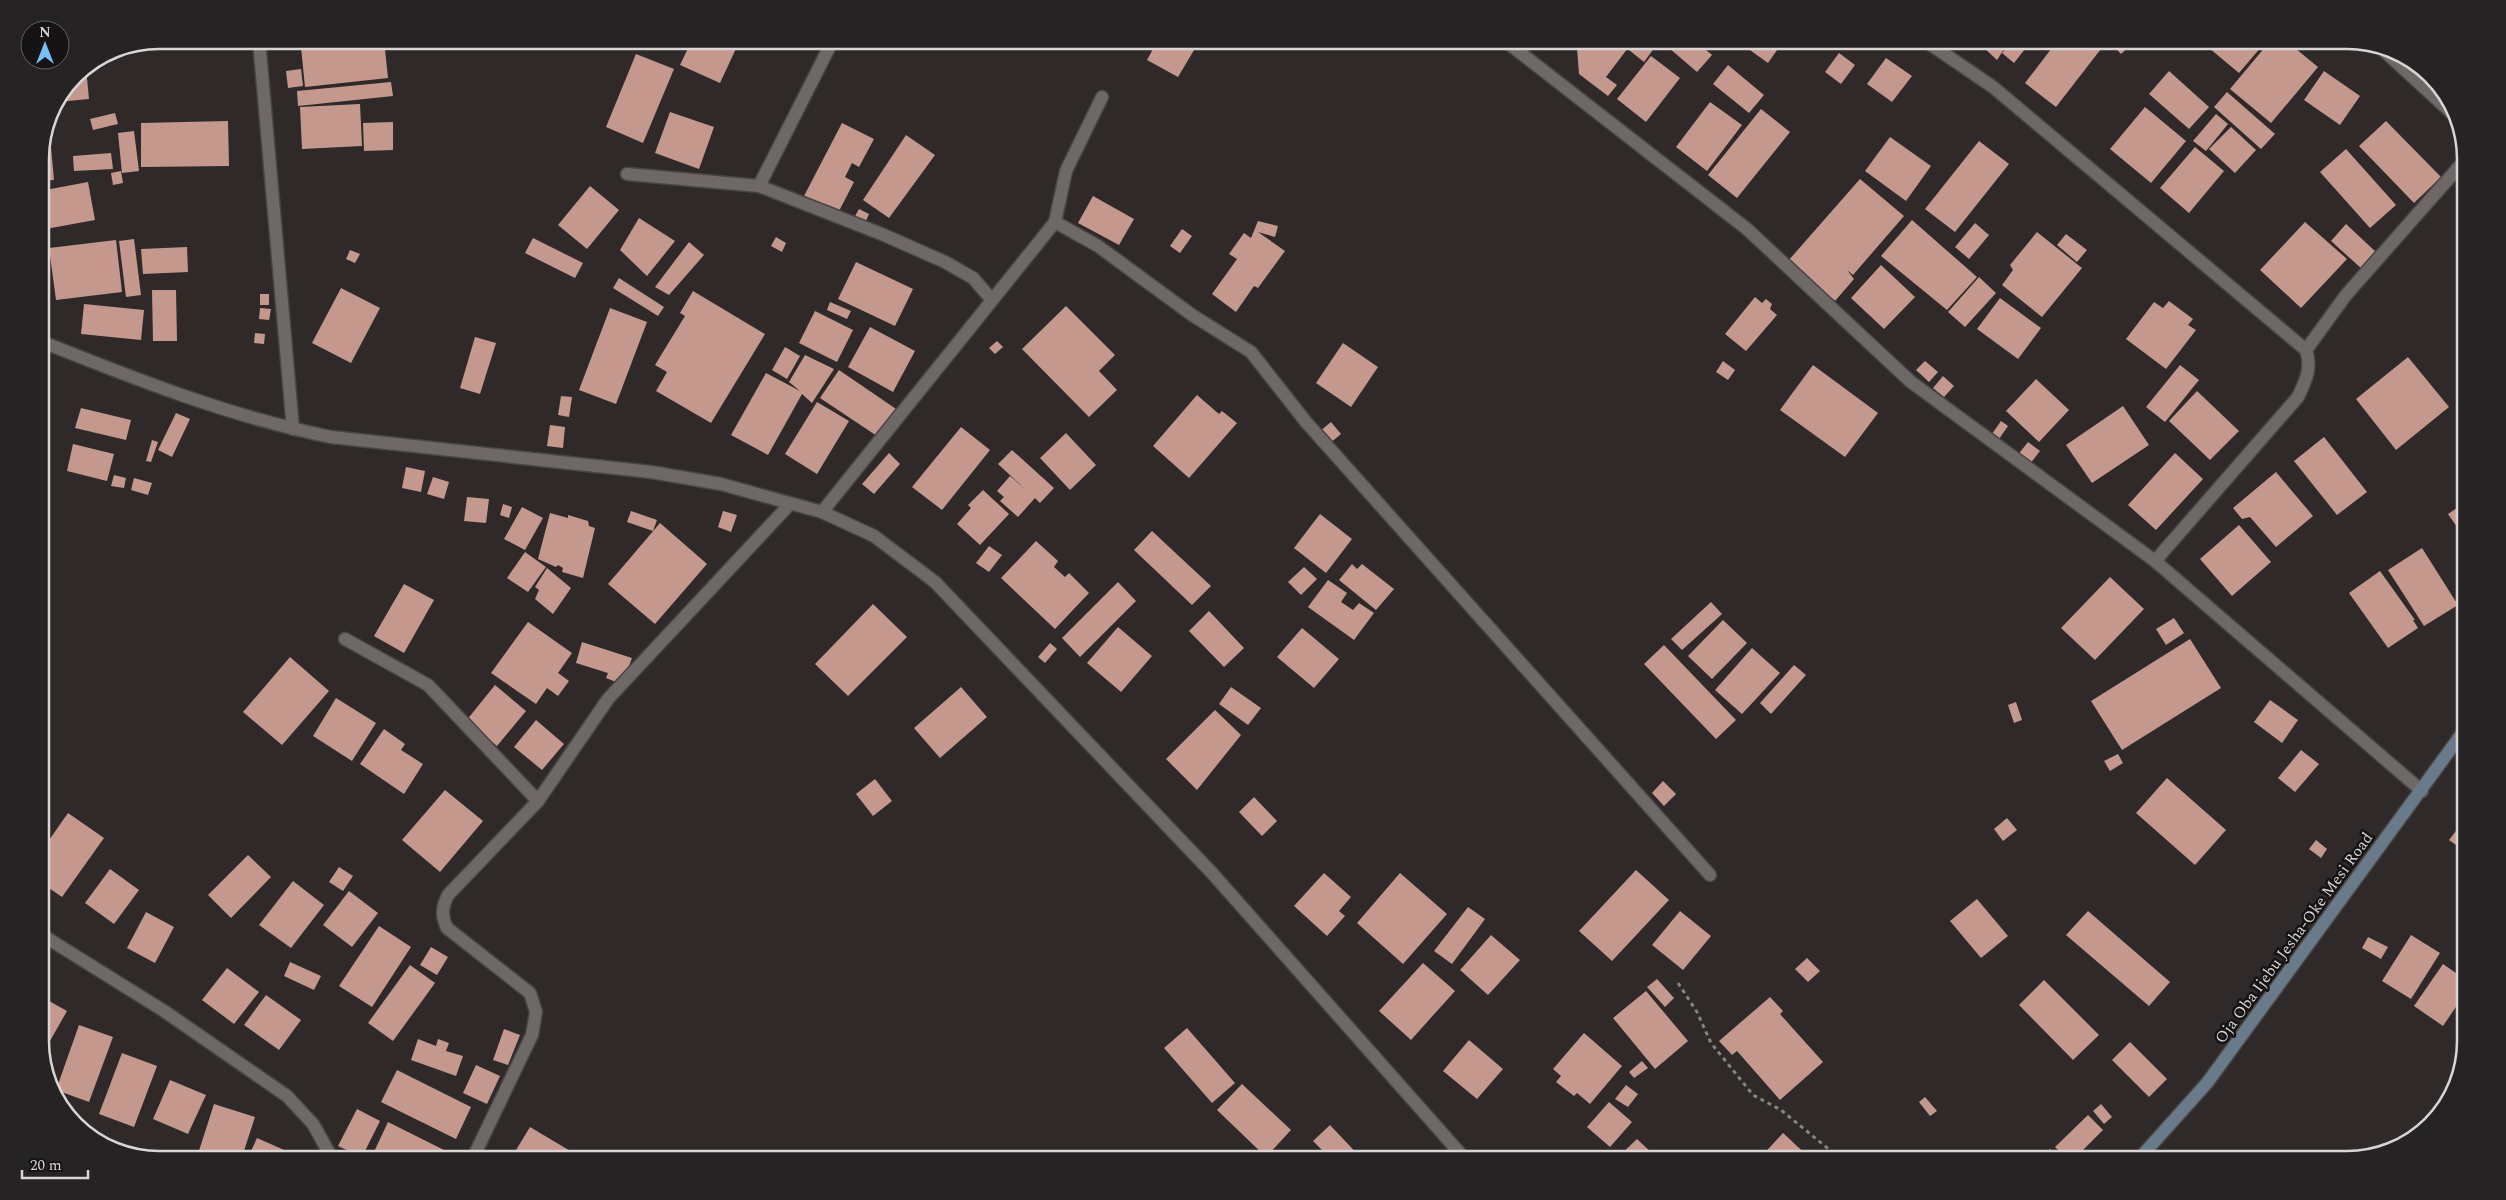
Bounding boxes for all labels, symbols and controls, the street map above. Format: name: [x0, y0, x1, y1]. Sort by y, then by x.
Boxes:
north arrow: [20, 20, 70, 70]
text: N: [39, 22, 51, 43]
street label: Oja Oba Ijebu Jesha-Oke Mesi Road: [2209, 827, 2379, 1049]
scale bar: [22, 1148, 89, 1180]
text: 20 m: [30, 1154, 62, 1177]

